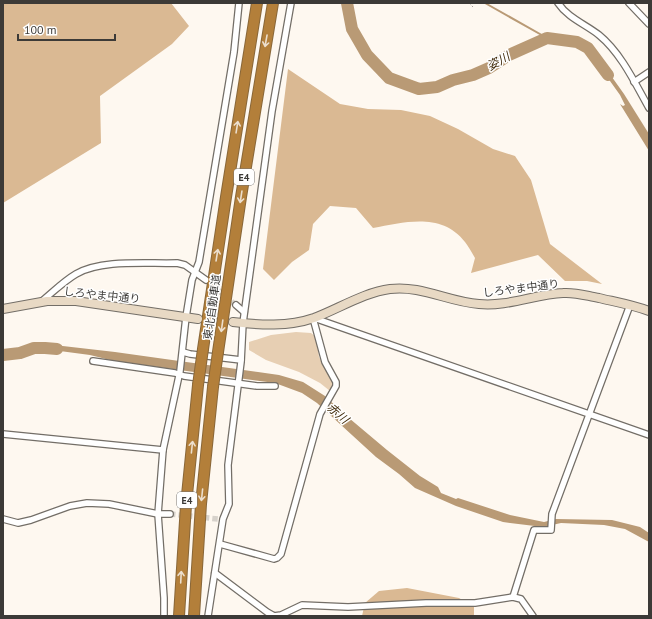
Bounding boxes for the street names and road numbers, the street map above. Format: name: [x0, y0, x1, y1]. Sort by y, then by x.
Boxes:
road number: E4: [234, 169, 254, 185]
street label: 東北自動車道: [200, 273, 224, 341]
street label: しろやま中通り: [482, 276, 560, 300]
street label: しろやま中通り: [63, 284, 141, 306]
road number: E4: [177, 492, 197, 508]

